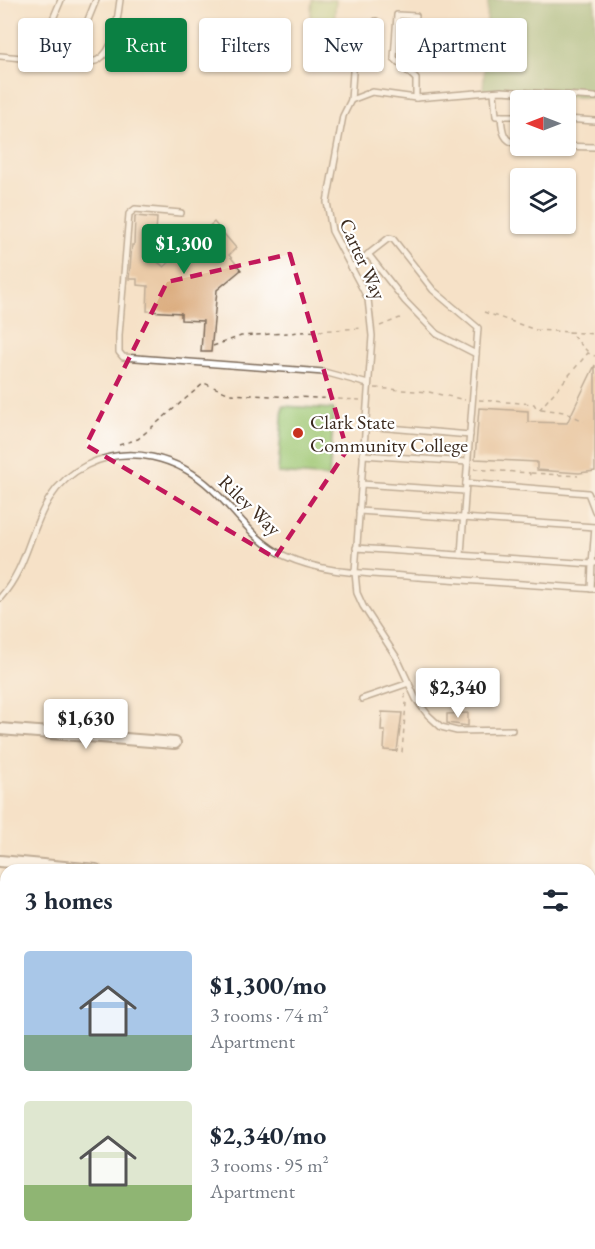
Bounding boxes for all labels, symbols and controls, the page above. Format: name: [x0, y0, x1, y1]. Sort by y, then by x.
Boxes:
chip: Buy: [18, 18, 93, 72]
chip: Rent: [105, 18, 187, 72]
chip: Filters: [199, 18, 291, 72]
chip: New: [303, 18, 384, 72]
chip: Apartment: [396, 18, 527, 72]
north arrow: [510, 90, 576, 156]
map controls: [510, 90, 576, 234]
button: layers: [510, 168, 576, 234]
street label: Carter Way: [334, 214, 393, 304]
pin: $1,300: [135, 224, 233, 275]
text: $1,300: [156, 230, 212, 256]
place label: Clark State Community College: [310, 409, 468, 458]
marker: Clark State Community College: [291, 426, 305, 440]
street label: Riley Way: [213, 469, 287, 541]
pin: $2,340: [409, 668, 507, 719]
text: $2,340: [430, 674, 486, 700]
pin: $1,630: [37, 699, 135, 750]
text: $1,630: [58, 705, 114, 731]
text: 3 homes: [24, 883, 113, 917]
icon: filters: [539, 884, 572, 917]
text: $1,300/mo: [210, 968, 326, 1002]
icon: home: [72, 975, 144, 1047]
text: 3 rooms · 74 m²: [210, 1002, 329, 1028]
text: Apartment: [210, 1028, 295, 1054]
text: $2,340/mo: [210, 1118, 326, 1152]
icon: home: [72, 1125, 144, 1197]
text: 3 rooms · 95 m²: [210, 1152, 329, 1178]
text: Apartment: [210, 1178, 295, 1204]

